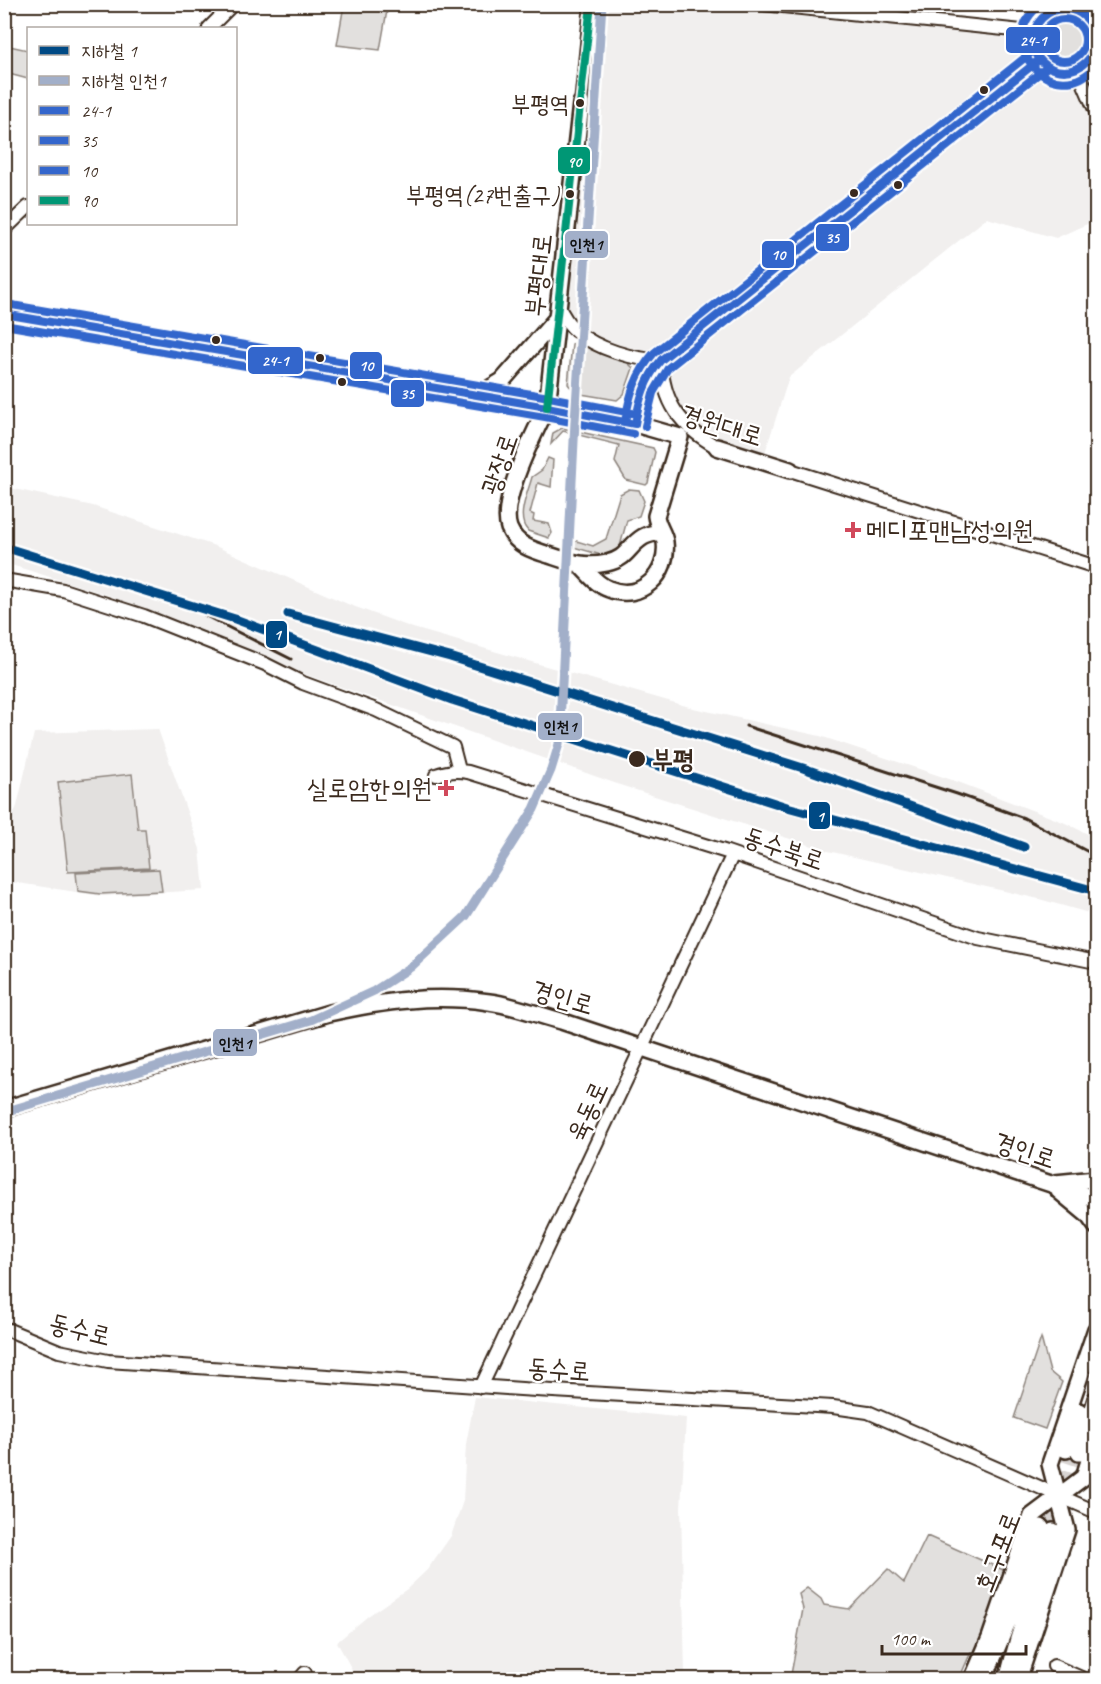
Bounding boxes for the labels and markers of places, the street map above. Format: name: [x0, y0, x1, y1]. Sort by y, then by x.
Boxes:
unlabelled marker: [978, 84, 990, 96]
place label: 부평역: [511, 89, 569, 119]
marker: 부평역: [574, 97, 586, 109]
unlabelled marker: [892, 179, 904, 191]
place label: 부평역(27번출구): [406, 180, 560, 210]
unlabelled marker: [848, 187, 860, 199]
marker: 부평역(27번출구): [564, 188, 576, 200]
unlabelled marker: [210, 334, 222, 346]
unlabelled marker: [314, 352, 326, 364]
unlabelled marker: [336, 376, 348, 388]
place label: 메디포맨남성의원: [866, 514, 1033, 547]
marker: 메디포맨남성의원: [844, 521, 862, 539]
place label: 부평: [652, 743, 694, 776]
marker: 부평: [627, 749, 647, 769]
place label: 실로암한의원: [306, 772, 432, 805]
marker: 실로암한의원: [437, 779, 455, 797]

